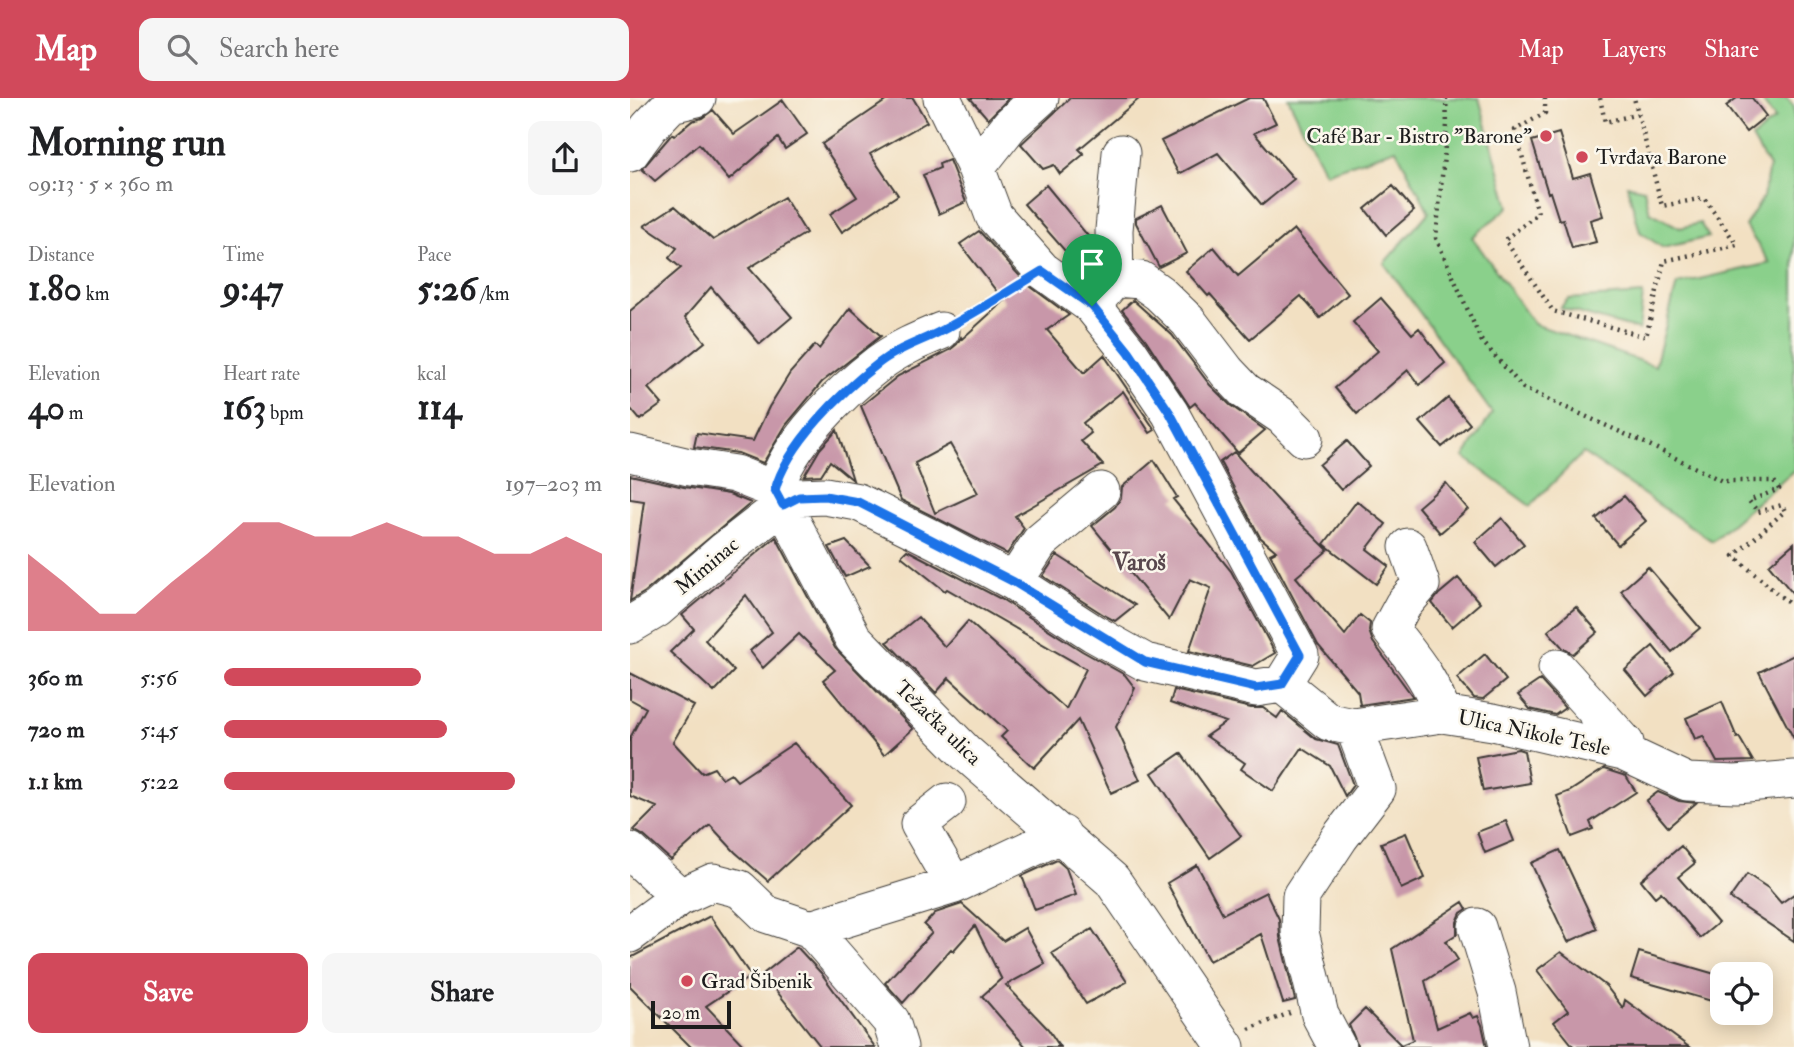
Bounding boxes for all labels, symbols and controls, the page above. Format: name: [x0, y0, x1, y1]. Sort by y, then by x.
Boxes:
search box: [139, 18, 629, 81]
text: Map: [35, 29, 97, 70]
icon: search: [163, 30, 201, 68]
text: Search here: [219, 33, 339, 65]
text: Map: [1519, 34, 1564, 65]
text: Layers: [1602, 34, 1666, 65]
text: Share: [1704, 34, 1759, 65]
text: Morning run: [28, 119, 226, 167]
button: share: [528, 121, 602, 195]
place label: Café Bar - Bistro "Barone": [1306, 123, 1532, 150]
marker: Café Bar - Bistro "Barone": [1538, 128, 1554, 144]
place label: Tvrđava Barone: [1596, 144, 1727, 171]
marker: Tvrđava Barone: [1574, 149, 1590, 165]
text: 09:13 · 5 × 360 m: [28, 169, 173, 198]
pin: [1062, 234, 1122, 306]
text: Distance: [28, 243, 94, 267]
text: Time: [223, 243, 264, 267]
text: Pace: [417, 243, 451, 267]
icon: arrive: [1073, 245, 1111, 283]
text: 1.80: [28, 267, 82, 311]
text: 9:47: [223, 267, 283, 311]
text: 5:26: [417, 267, 477, 311]
text: km: [82, 282, 109, 306]
text: /km: [477, 282, 509, 306]
text: Elevation: [28, 362, 100, 386]
text: Heart rate: [223, 362, 300, 386]
text: kcal: [417, 362, 446, 386]
text: 40: [28, 386, 65, 430]
text: 163: [223, 386, 266, 430]
text: 114: [417, 386, 461, 430]
text: m: [65, 401, 84, 425]
text: bpm: [266, 401, 304, 425]
text: Elevation: [28, 469, 116, 498]
text: 197–203 m: [505, 469, 602, 498]
street label: Miminac: [669, 531, 745, 601]
district label: Varoš: [1111, 547, 1166, 578]
text: 360 m: [28, 663, 83, 692]
text: 5:56: [140, 663, 177, 692]
street label: Težačka ulica: [889, 675, 987, 771]
street label: Ulica Nikole Tesle: [1455, 704, 1613, 762]
text: 720 m: [28, 715, 85, 744]
text: 5:45: [140, 715, 178, 744]
text: 1.1 km: [28, 767, 83, 796]
text: 5:22: [140, 767, 179, 796]
button: Save: [28, 953, 308, 1033]
button: Share: [322, 953, 602, 1033]
map controls: [1710, 962, 1773, 1025]
button: locate: [1710, 962, 1773, 1025]
place label: Grad Šibenik: [701, 968, 813, 995]
marker: Grad Šibenik: [679, 973, 695, 989]
scale bar: [651, 998, 732, 1030]
text: 20 m: [662, 1001, 700, 1025]

